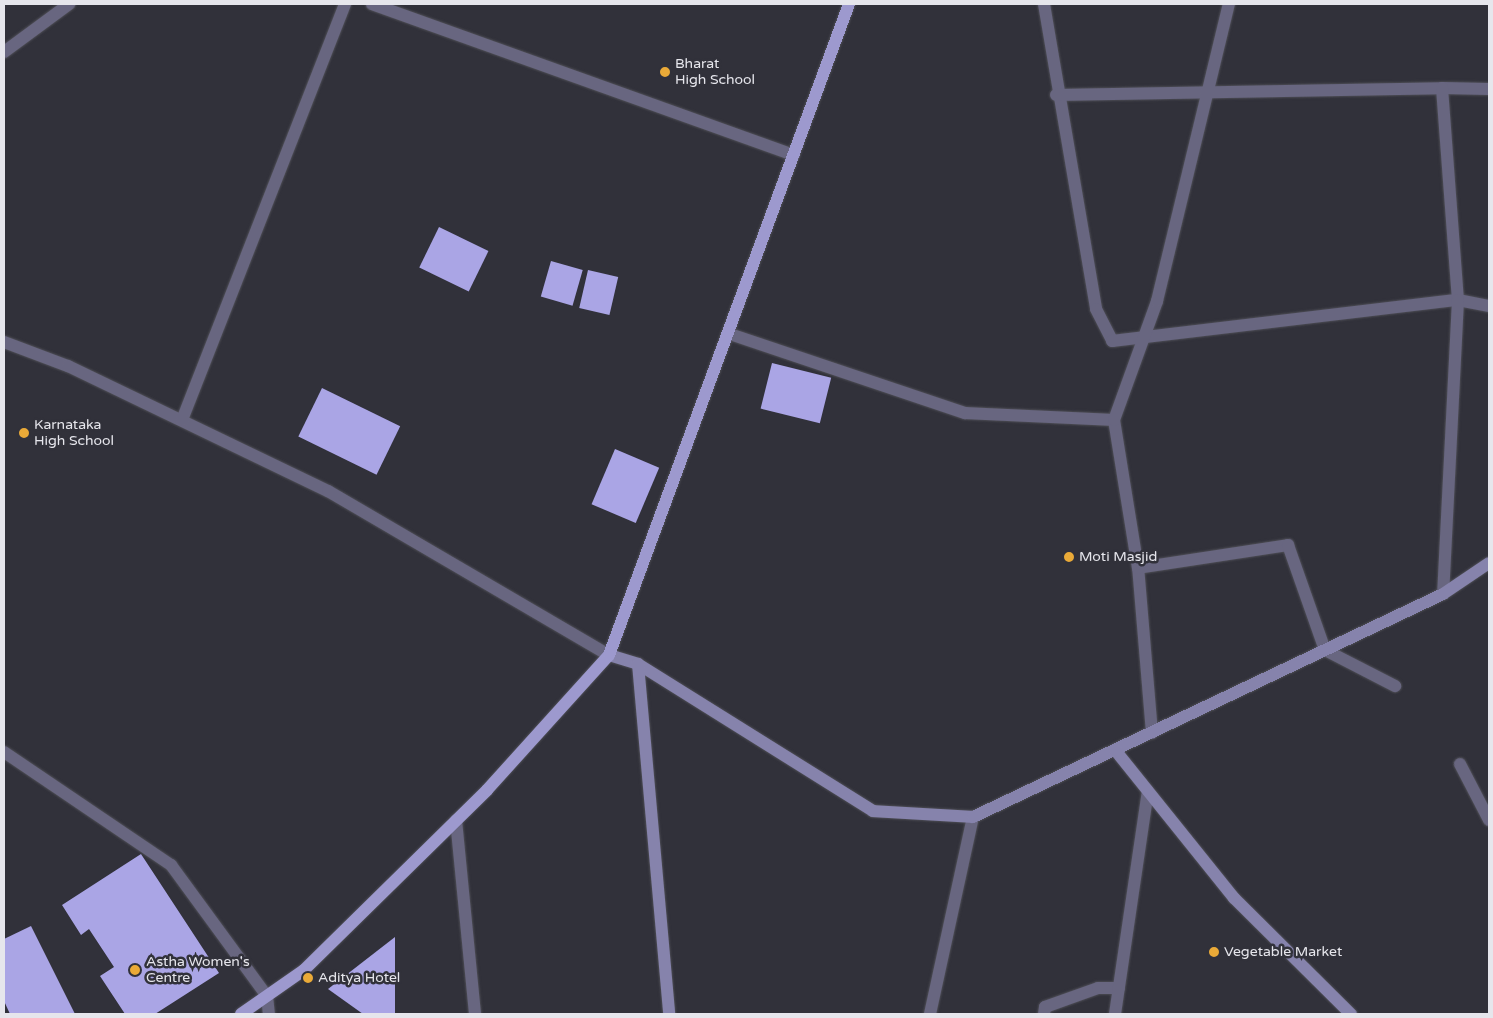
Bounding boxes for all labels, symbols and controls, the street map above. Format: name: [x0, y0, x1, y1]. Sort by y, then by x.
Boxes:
place label: Bharat High School: [675, 56, 755, 88]
marker: Bharat High School: [659, 66, 671, 78]
place label: Karnataka High School: [34, 417, 114, 450]
marker: Karnataka High School: [18, 427, 30, 439]
place label: Moti Masjid: [1079, 549, 1157, 565]
marker: Moti Masjid: [1063, 551, 1075, 563]
place label: Vegetable Market: [1224, 944, 1342, 960]
marker: Vegetable Market: [1208, 946, 1220, 958]
place label: Astha Women's Centre: [146, 954, 250, 986]
marker: Astha Women's Centre: [128, 963, 142, 977]
place label: Aditya Hotel: [318, 970, 400, 986]
marker: Aditya Hotel: [302, 972, 314, 984]

